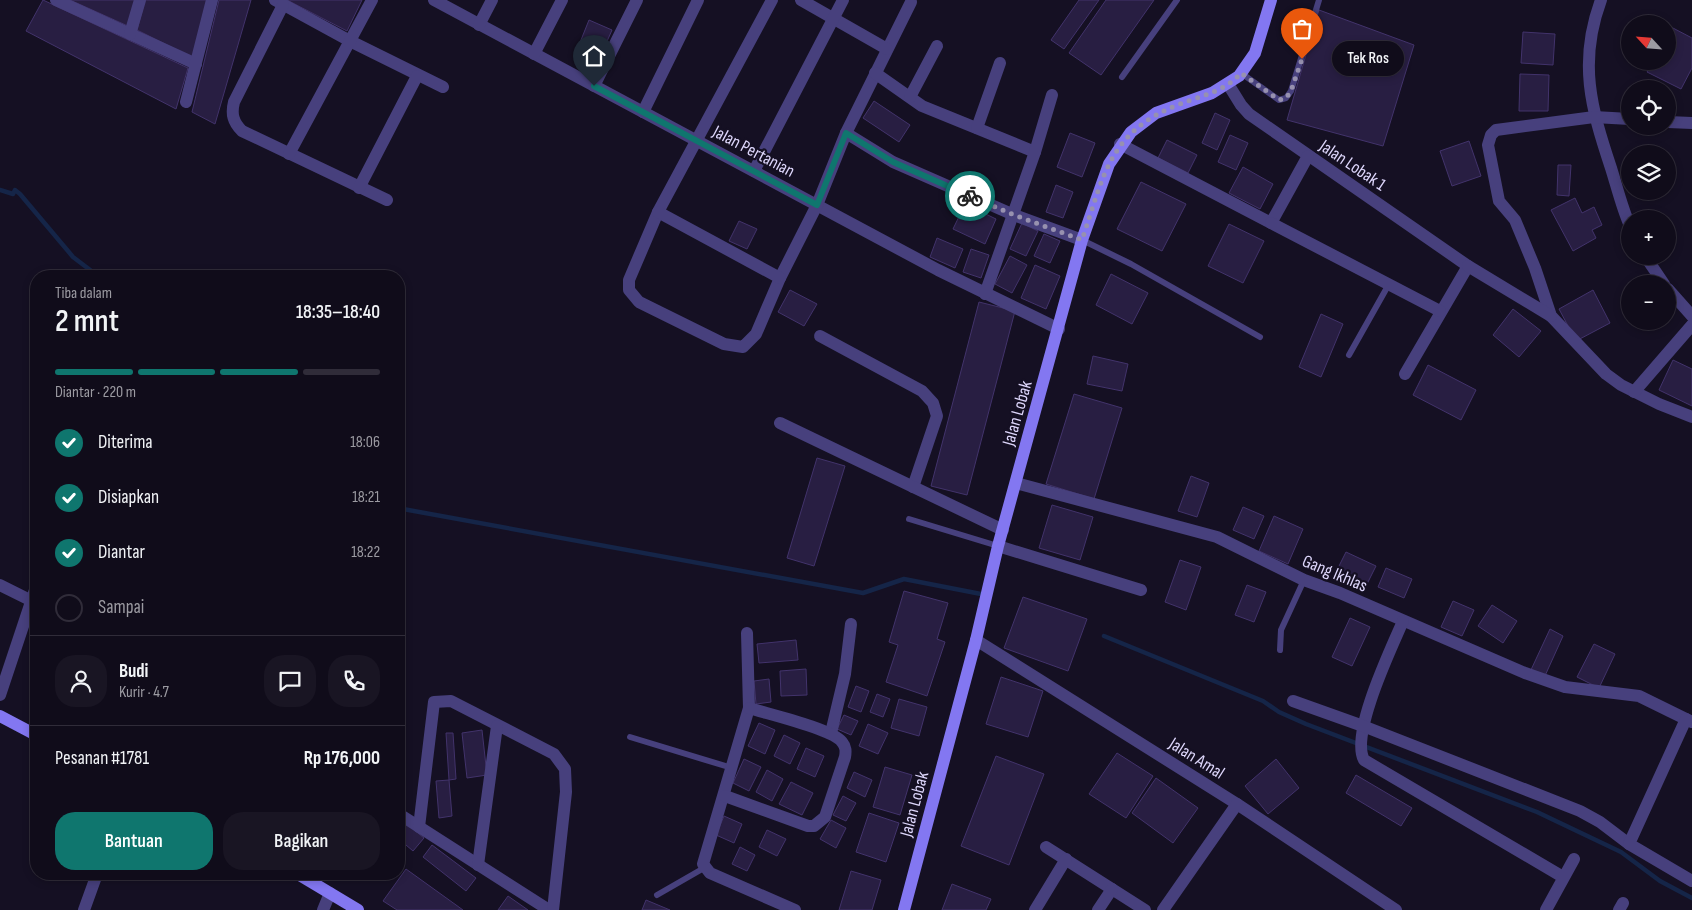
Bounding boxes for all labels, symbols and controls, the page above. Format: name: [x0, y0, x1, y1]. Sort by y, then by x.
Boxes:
pin: [1281, 8, 1323, 59]
icon: bag: [1288, 15, 1316, 43]
north arrow: [1621, 15, 1676, 70]
map controls: [1621, 15, 1676, 330]
pin: [573, 35, 615, 86]
icon: home: [580, 42, 608, 70]
callout: Tek Ros: [1332, 42, 1404, 76]
text: Tek Ros: [1347, 49, 1389, 68]
button: locate: [1621, 80, 1676, 135]
street label: Jalan Pertanian: [708, 121, 798, 182]
street label: Jalan Lobak 1: [1315, 135, 1391, 196]
button: layers: [1621, 145, 1676, 200]
courier: [945, 171, 995, 221]
icon: bike: [956, 182, 984, 210]
button: +: [1621, 210, 1676, 265]
button: −: [1621, 275, 1676, 330]
text: Tiba dalam: [55, 284, 112, 303]
text: 18:35–18:40: [296, 301, 380, 324]
text: 2 mnt: [55, 302, 119, 341]
street label: Jalan Lobak: [998, 378, 1037, 449]
text: Diantar · 220 m: [55, 383, 136, 402]
icon: check: [55, 429, 83, 457]
text: Diterima: [98, 431, 153, 454]
text: 18:06: [350, 433, 380, 452]
icon: check: [55, 484, 83, 512]
text: Disiapkan: [98, 486, 159, 509]
text: 18:21: [352, 488, 380, 507]
icon: check: [55, 539, 83, 567]
text: Diantar: [98, 541, 145, 564]
text: 18:22: [351, 543, 380, 562]
street label: Gang Ikhlas: [1299, 550, 1370, 597]
text: Sampai: [98, 596, 144, 619]
button: person: [55, 655, 107, 707]
button: chat: [264, 655, 316, 707]
button: phone: [328, 655, 380, 707]
text: Budi: [119, 660, 148, 683]
text: Kurir · 4.7: [119, 683, 169, 702]
street label: Jalan Amal: [1164, 733, 1228, 784]
text: Pesanan #1781: [55, 747, 149, 770]
text: Rp 176,000: [304, 747, 380, 770]
street label: Jalan Lobak: [895, 769, 933, 840]
button: Bantuan: [55, 812, 213, 870]
button: Bagikan: [223, 812, 380, 870]

